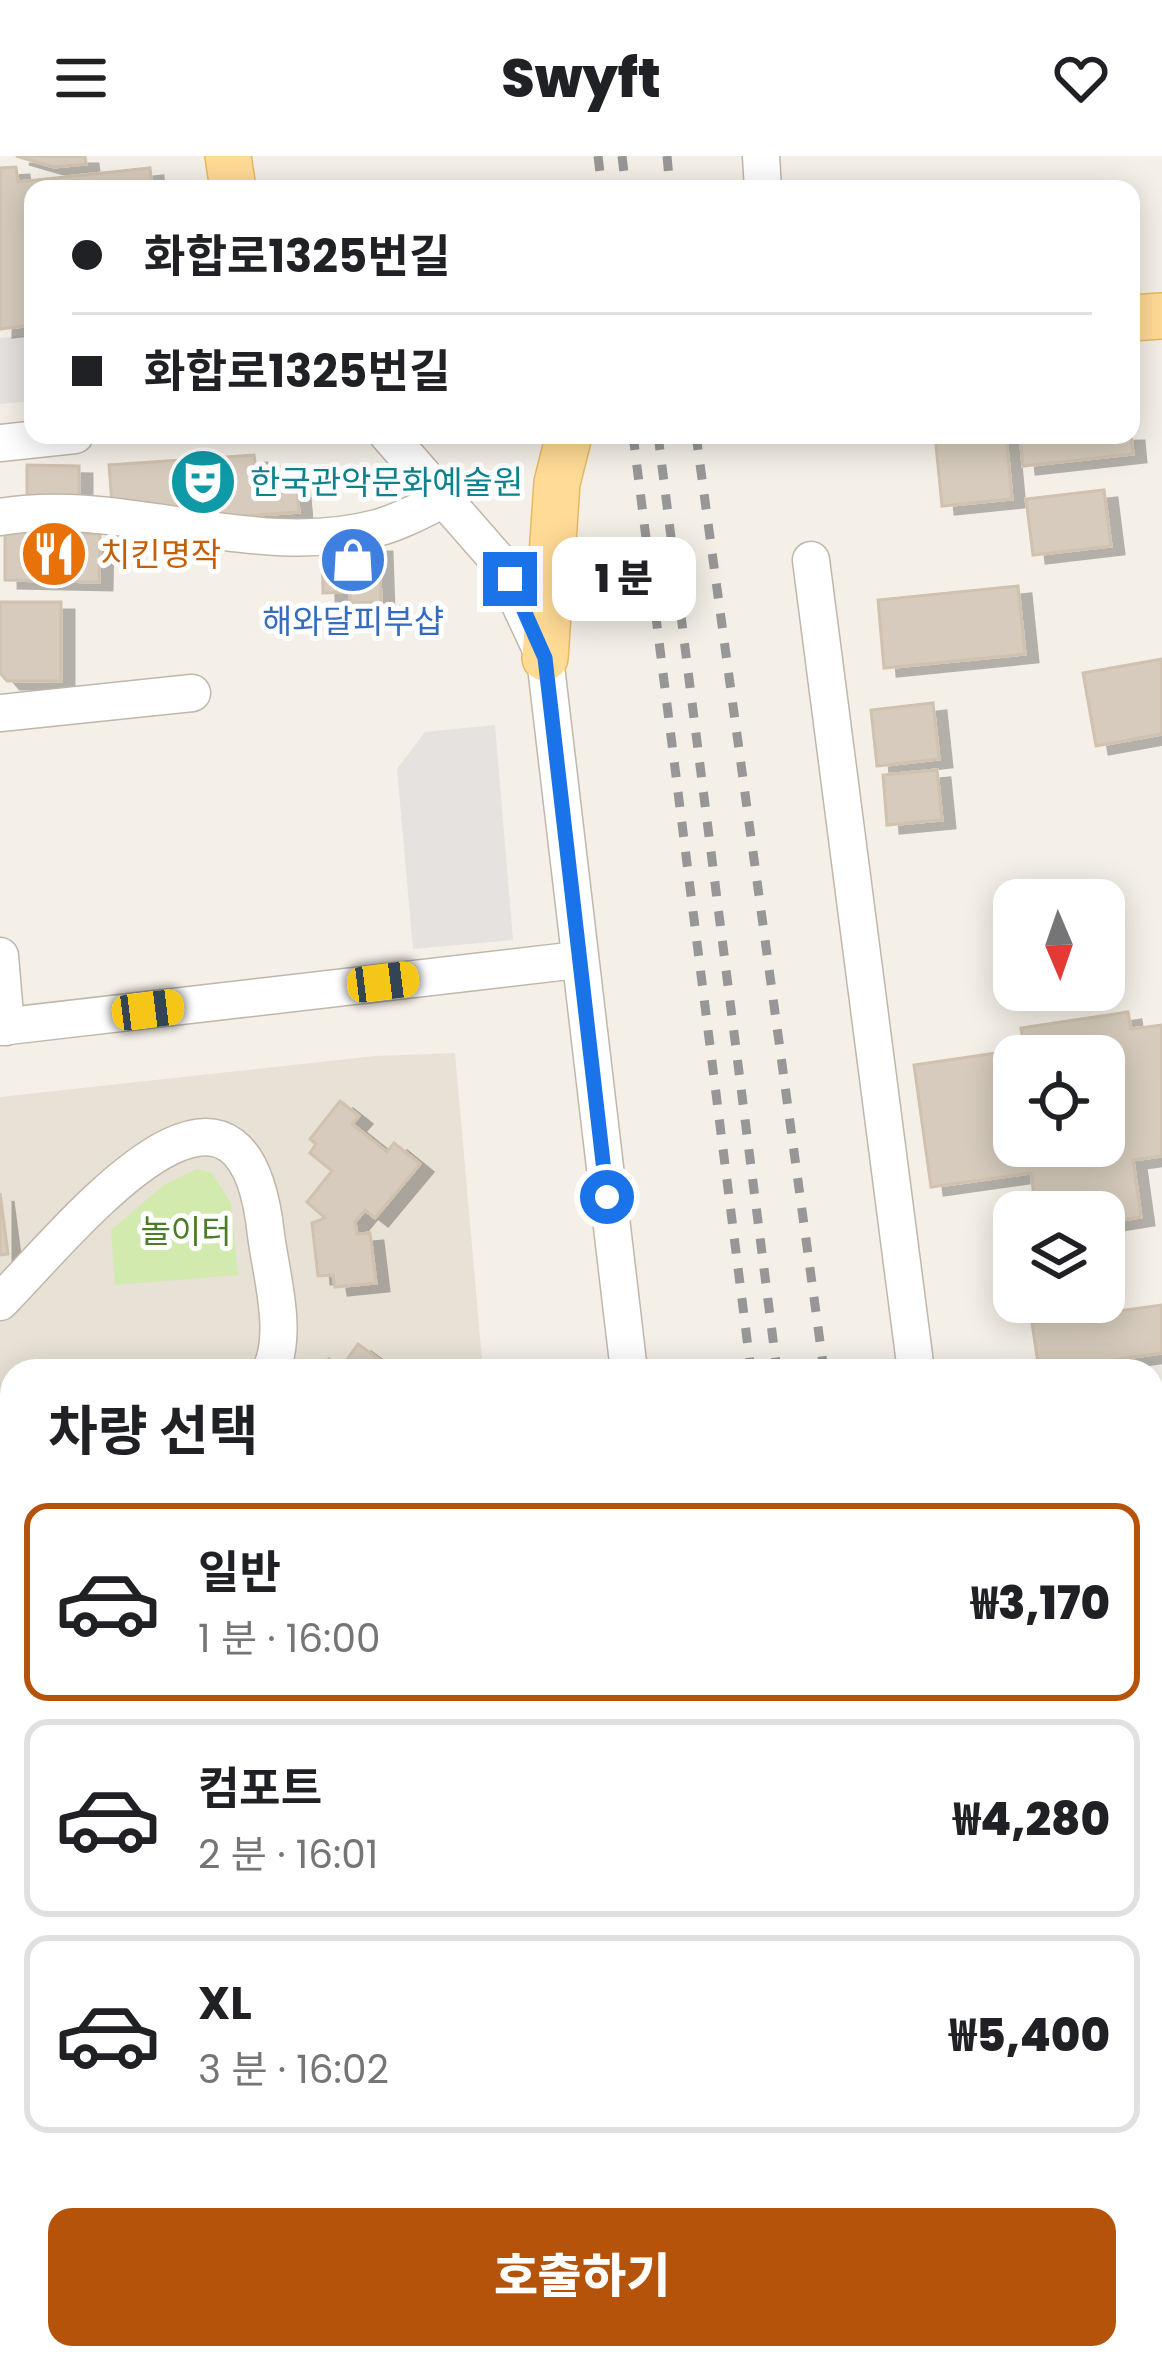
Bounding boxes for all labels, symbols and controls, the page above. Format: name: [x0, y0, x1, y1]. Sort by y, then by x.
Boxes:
text: Swyft: [501, 40, 661, 116]
icon: menu: [48, 45, 114, 111]
icon: heart: [1048, 45, 1114, 111]
text: 화합로1325번길: [144, 225, 450, 288]
text: 화합로1325번길: [144, 340, 450, 403]
theatre icon: 한국관악문화예술원: [168, 447, 238, 517]
place label: 한국관악문화예술원: [250, 459, 523, 506]
restaurant icon: 치킨명작: [19, 519, 89, 589]
shop icon: 해와달피부샵: [318, 525, 388, 595]
place label: 치킨명작: [100, 531, 221, 578]
callout: 1 분: [552, 537, 696, 621]
text: 1 분: [595, 551, 653, 606]
route end: [483, 552, 537, 606]
place label: 해와달피부샵: [262, 598, 444, 645]
north arrow: [993, 879, 1125, 1011]
map controls: [993, 879, 1125, 1323]
car: [345, 960, 421, 1004]
car: [110, 988, 186, 1032]
button: locate: [993, 1035, 1125, 1167]
route start: [580, 1170, 634, 1224]
button: layers: [993, 1191, 1125, 1323]
park label: 놀이터: [140, 1208, 232, 1255]
text: 차량 선택: [48, 1393, 258, 1469]
text: 일반: [198, 1541, 281, 1604]
icon: car: [54, 1548, 162, 1656]
text: ₩3,170: [971, 1572, 1110, 1635]
text: 1 분 · 16:00: [198, 1611, 380, 1666]
text: 컴포트: [198, 1757, 322, 1820]
icon: car: [54, 1764, 162, 1872]
text: ₩4,280: [953, 1788, 1110, 1851]
text: 2 분 · 16:01: [198, 1827, 378, 1882]
text: XL: [198, 1972, 252, 2035]
icon: car: [54, 1980, 162, 2088]
text: ₩5,400: [949, 2004, 1110, 2067]
text: 3 분 · 16:02: [198, 2042, 389, 2097]
button: 호출하기: [48, 2208, 1116, 2346]

